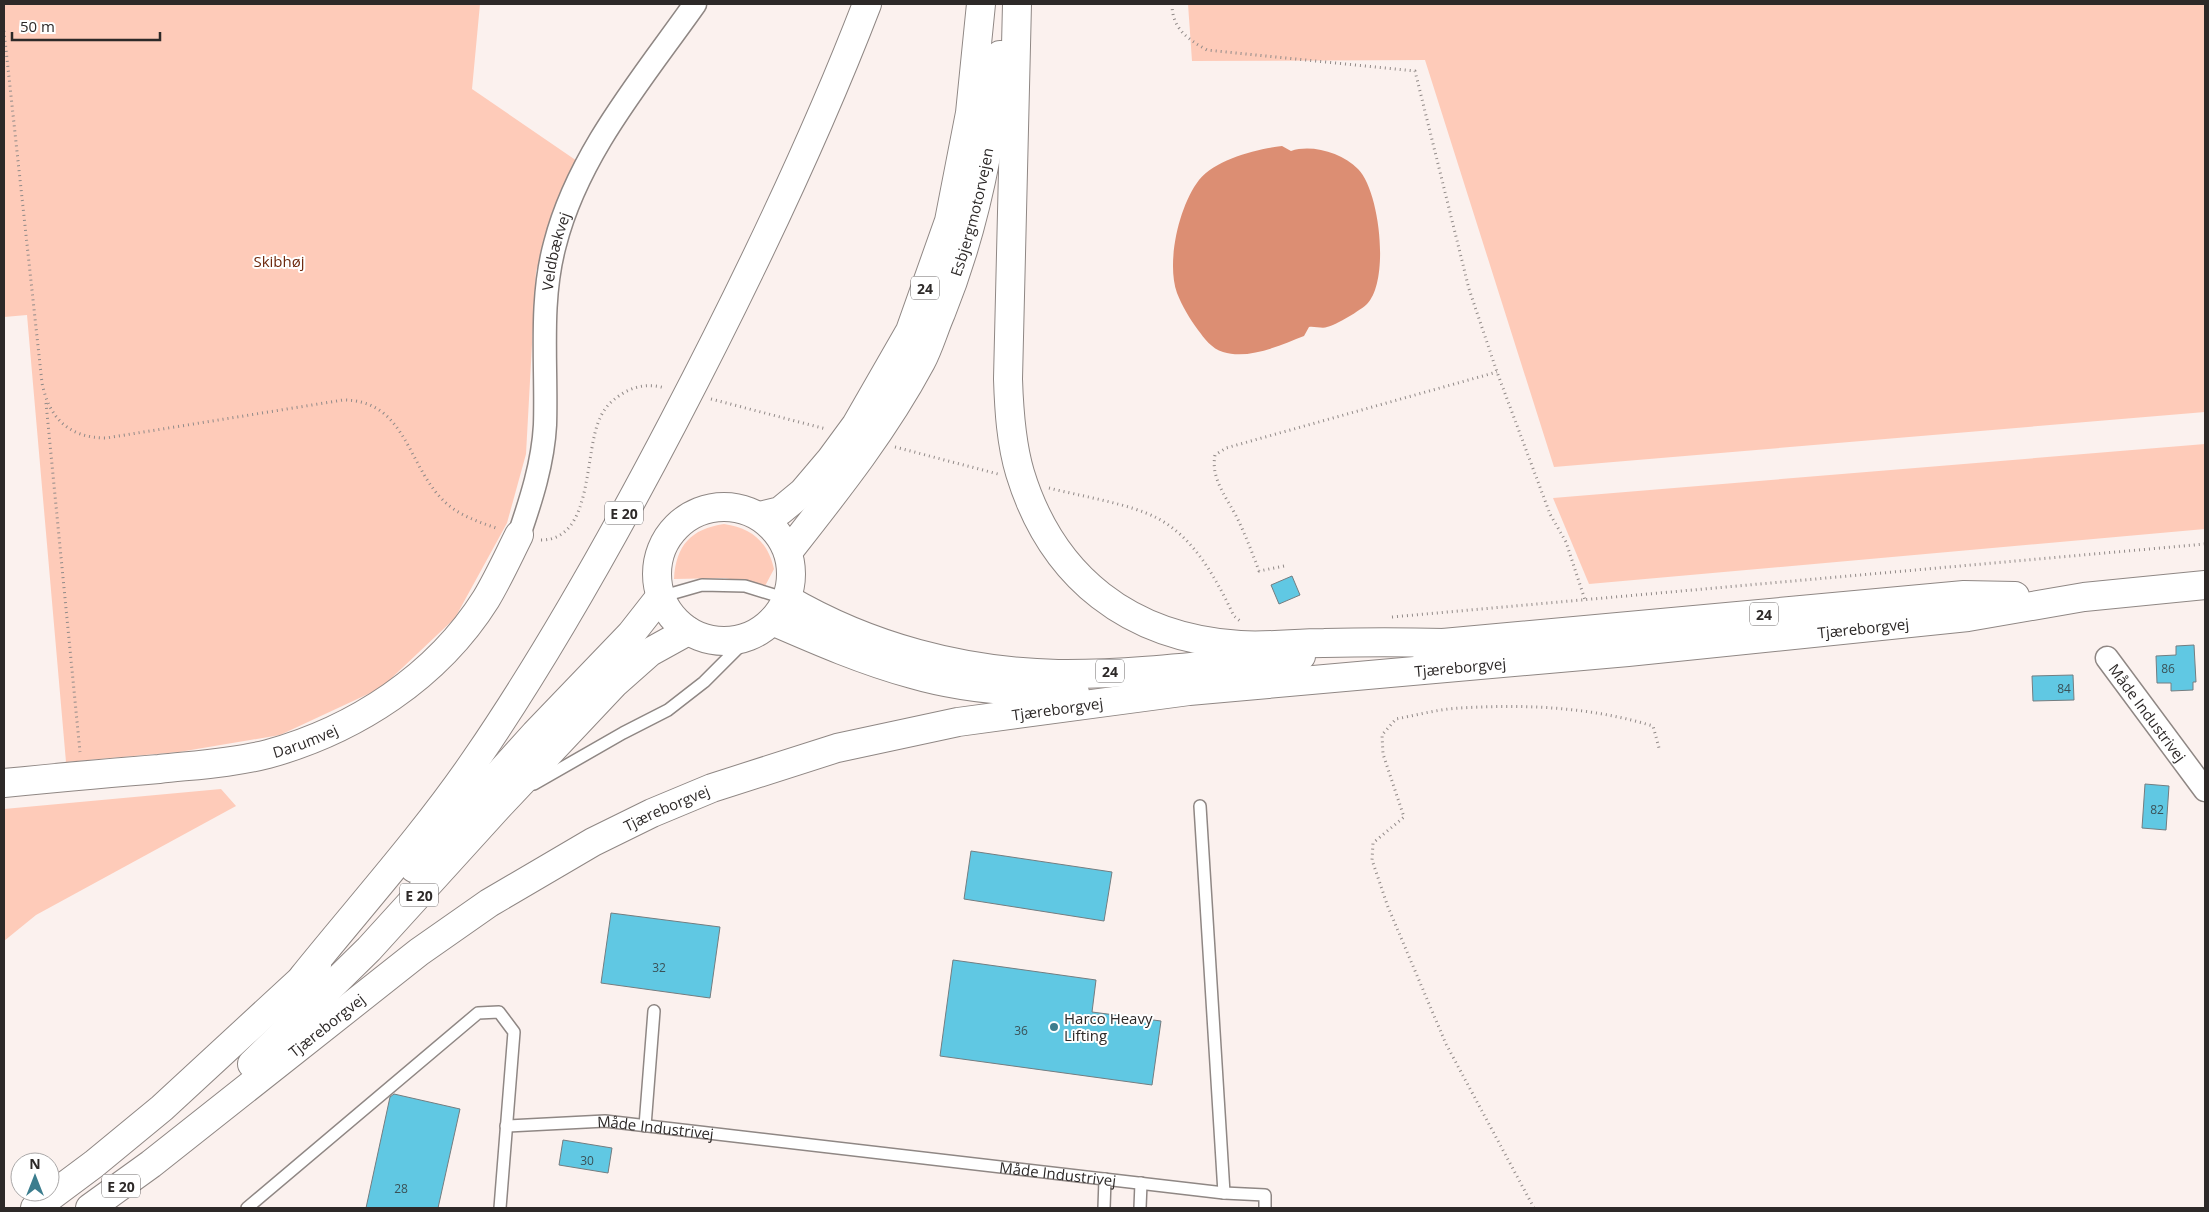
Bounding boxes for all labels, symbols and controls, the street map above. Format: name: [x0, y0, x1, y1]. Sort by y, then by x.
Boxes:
scale bar: [12, 10, 160, 42]
text: 50 m: [20, 16, 55, 36]
street label: Esbjergmotorvejen: [945, 146, 997, 279]
street label: Veldbækvej: [537, 209, 574, 292]
park label: Skibhøj: [253, 251, 305, 271]
road number: 24: [911, 276, 939, 300]
road number: E 20: [605, 502, 643, 524]
road number: 24: [1750, 602, 1778, 626]
street label: Tjæreborgvej: [1817, 613, 1910, 642]
street label: Tjæreborgvej: [1414, 653, 1507, 681]
road number: 24: [1096, 659, 1124, 682]
street label: Måde Industrivej: [2105, 660, 2191, 766]
house number: 86: [2161, 660, 2175, 677]
house number: 84: [2057, 680, 2071, 697]
street label: Tjæreborgvej: [1011, 693, 1104, 725]
street label: Darumvej: [270, 719, 341, 762]
street label: Tjæreborgvej: [620, 780, 712, 835]
house number: 82: [2150, 801, 2164, 818]
road number: E 20: [400, 884, 438, 906]
house number: 32: [652, 959, 666, 976]
street label: Tjæreborgvej: [284, 989, 369, 1061]
place label: Harco Heavy Lifting: [1064, 1008, 1153, 1045]
marker: Harco Heavy Lifting: [1048, 1021, 1060, 1033]
house number: 36: [1014, 1022, 1028, 1039]
street label: Måde Industrivej: [597, 1111, 715, 1144]
north arrow: [10, 1152, 60, 1202]
house number: 30: [580, 1152, 594, 1169]
text: N: [29, 1154, 41, 1173]
street label: Måde Industrivej: [998, 1157, 1117, 1190]
road number: E 20: [102, 1174, 140, 1198]
house number: 28: [394, 1180, 408, 1197]

